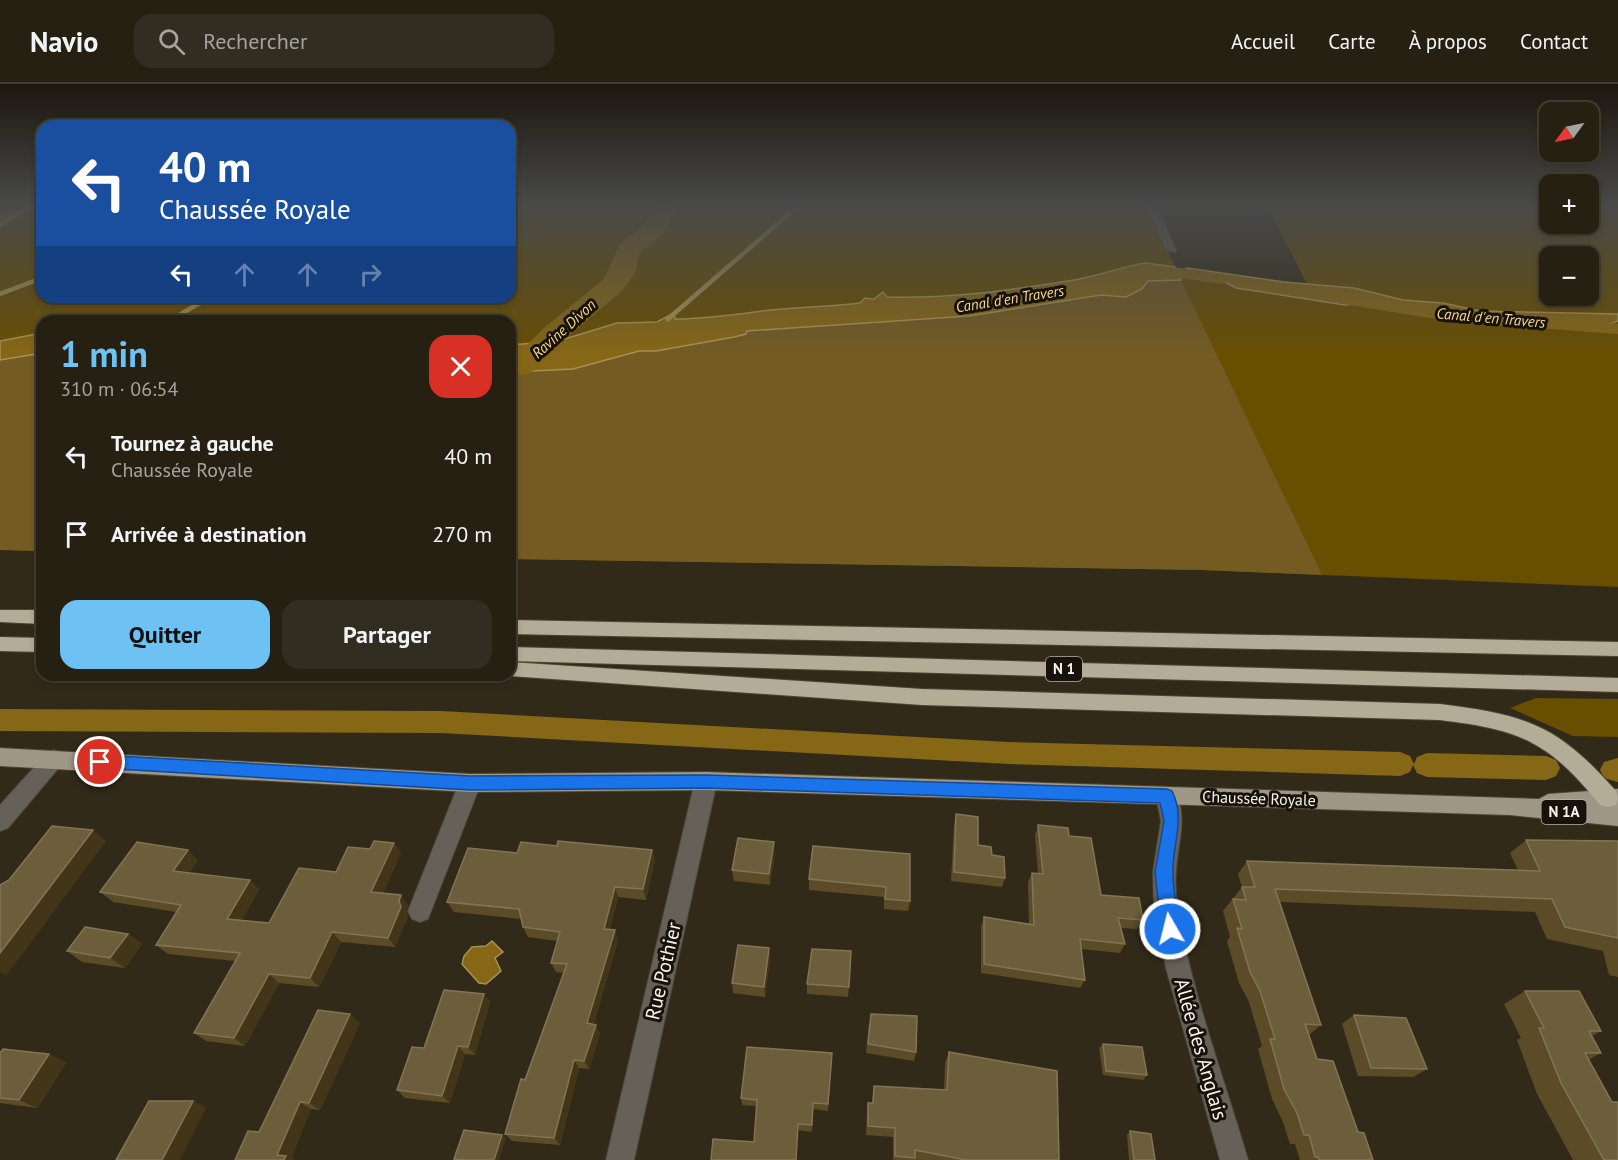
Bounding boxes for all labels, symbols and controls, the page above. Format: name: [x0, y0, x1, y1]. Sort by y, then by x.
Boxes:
search box: [134, 14, 554, 68]
text: Navio: [30, 23, 98, 60]
icon: search: [155, 25, 188, 58]
text: Rechercher: [203, 27, 307, 55]
text: Accueil: [1231, 28, 1295, 55]
text: Carte: [1328, 28, 1376, 55]
text: À propos: [1409, 28, 1487, 55]
text: Contact: [1520, 28, 1588, 55]
north arrow: [1539, 102, 1599, 162]
map controls: [1539, 102, 1599, 306]
text: 40 m: [159, 139, 251, 194]
icon: left: [60, 144, 138, 222]
button: +: [1539, 174, 1599, 234]
text: Chaussée Royale: [159, 192, 351, 226]
button: −: [1539, 246, 1599, 306]
icon: left: [165, 258, 198, 291]
icon: ahead: [228, 258, 261, 291]
icon: ahead: [291, 258, 324, 291]
icon: right: [354, 258, 387, 291]
water label: Canal d'en Travers: [954, 281, 1065, 316]
water label: Ravine Divon: [528, 295, 600, 362]
water label: Canal d'en Travers: [1436, 303, 1546, 332]
text: 1 min: [60, 330, 148, 377]
button: close: [429, 335, 492, 398]
text: 310 m · 06:54: [60, 376, 178, 402]
text: Tournez à gauche: [111, 429, 274, 457]
icon: left: [60, 440, 93, 473]
text: 40 m: [444, 442, 492, 470]
text: Chaussée Royale: [111, 457, 253, 483]
icon: arrive: [60, 518, 93, 551]
text: Arrivée à destination: [111, 520, 307, 548]
text: 270 m: [432, 520, 492, 548]
button: Quitter: [60, 600, 270, 669]
button: Partager: [282, 600, 492, 669]
road number: N 1: [1046, 657, 1082, 681]
pin: [74, 736, 125, 787]
icon: arrive: [83, 745, 116, 778]
street label: Chaussée Royale: [1202, 786, 1316, 810]
road number: N 1A: [1542, 800, 1586, 824]
position arrow: [1138, 897, 1202, 961]
street label: Rue Pothier: [639, 920, 687, 1022]
street label: Allée des Anglais: [1168, 975, 1234, 1123]

